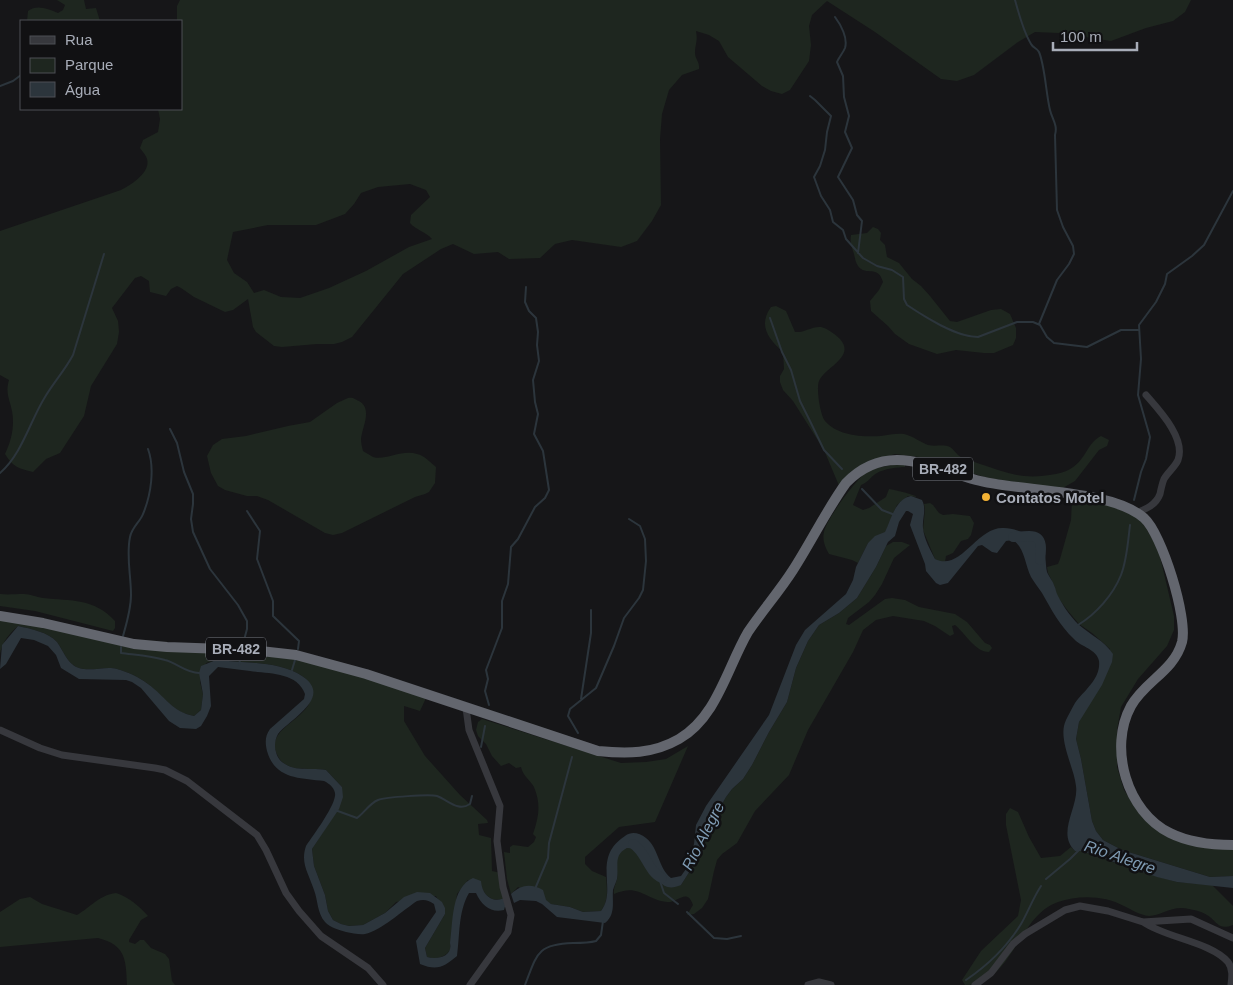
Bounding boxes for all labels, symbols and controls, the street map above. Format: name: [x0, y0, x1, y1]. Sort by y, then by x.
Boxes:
legend: [20, 20, 182, 110]
scale bar: [1053, 20, 1137, 52]
text: 100 m: [1060, 28, 1102, 45]
text: Rua: [65, 31, 93, 48]
text: Parque: [65, 56, 113, 73]
text: Água: [65, 81, 101, 98]
road number: BR-482: [913, 458, 973, 480]
place label: Contatos Motel: [996, 489, 1104, 506]
marker: Contatos Motel: [980, 491, 992, 503]
road number: BR-482: [206, 638, 266, 661]
water label: Rio Alegre: [679, 799, 727, 873]
water label: Rio Alegre: [1082, 837, 1158, 877]

